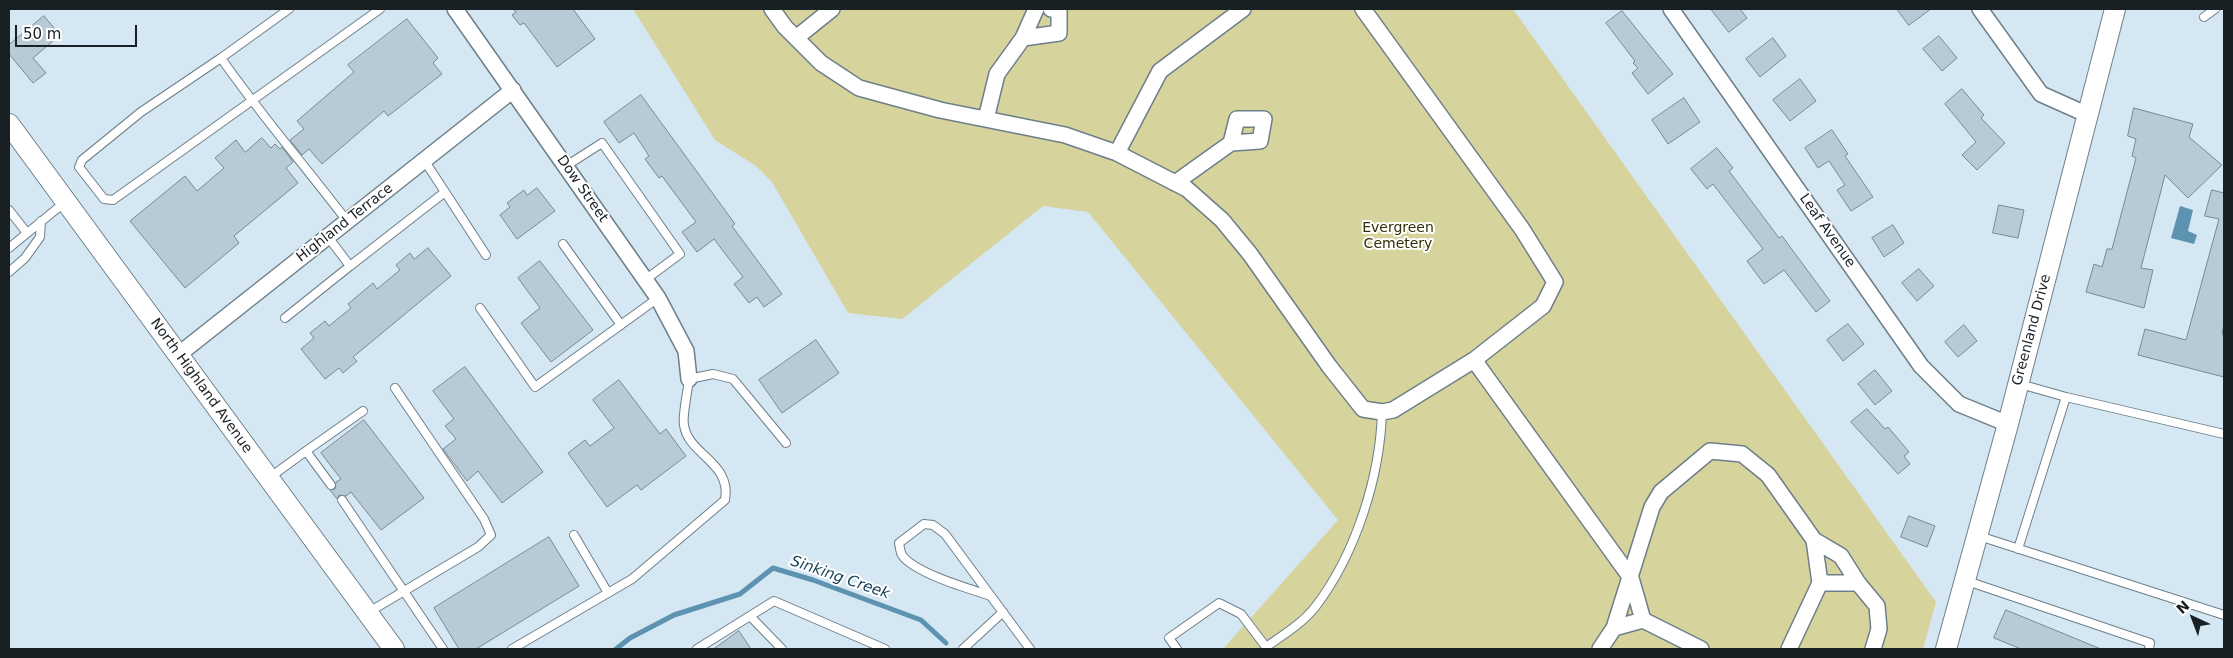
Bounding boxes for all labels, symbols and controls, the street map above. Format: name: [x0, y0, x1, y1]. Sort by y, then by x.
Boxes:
scale bar: [18, 15, 140, 47]
text: 50 m: [23, 25, 61, 43]
street label: Dow Street: [553, 152, 611, 226]
street label: Highland Terrace: [293, 180, 397, 266]
street label: Leaf Avenue: [1795, 191, 1859, 271]
park label: Evergreen Cemetery: [1362, 220, 1434, 252]
street label: Greenland Drive: [2009, 273, 2055, 387]
street label: North Highland Avenue: [146, 315, 256, 457]
water label: Sinking Creek: [788, 553, 892, 603]
north arrow: [2168, 593, 2218, 643]
text: N: [2173, 597, 2193, 617]

